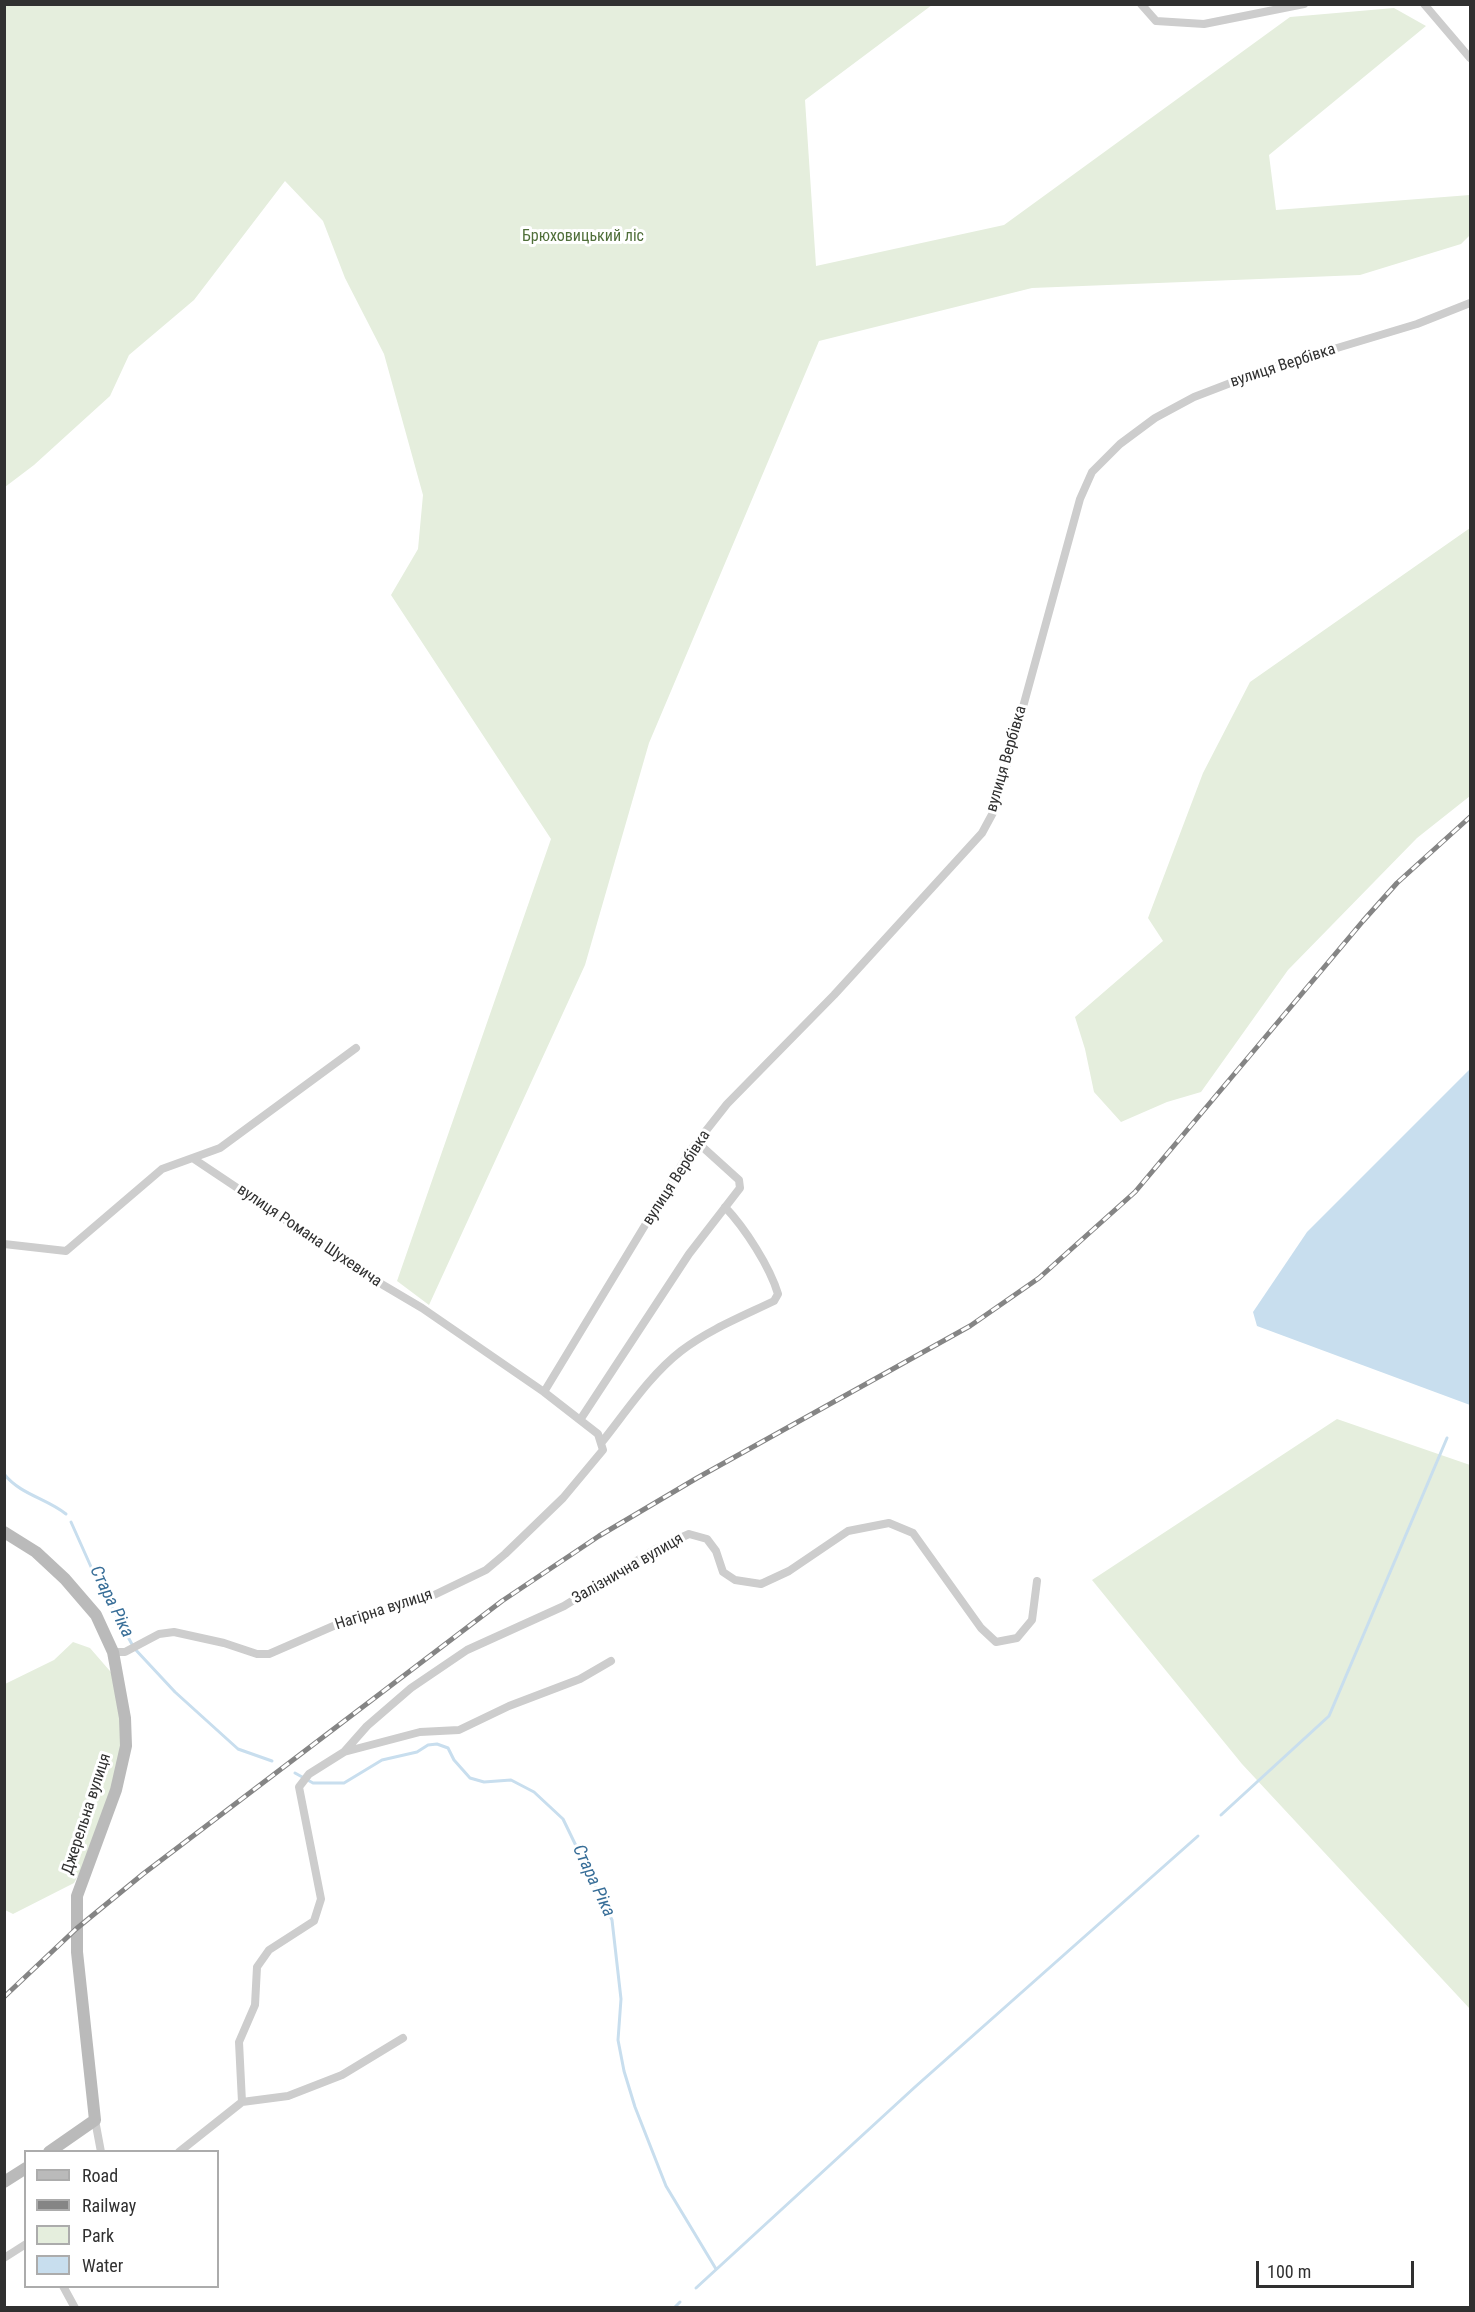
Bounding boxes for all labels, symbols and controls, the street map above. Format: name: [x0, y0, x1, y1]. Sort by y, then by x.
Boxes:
park label: Брюховицький ліс: [522, 227, 644, 247]
street label: вулиця Вербівка: [1228, 340, 1338, 392]
street label: вулиця Вербівка: [983, 704, 1031, 814]
street label: вулиця Вербівка: [639, 1127, 715, 1229]
street label: вулиця Романа Шухевича: [233, 1180, 385, 1292]
street label: Залізнична вулиця: [569, 1529, 687, 1609]
water label: Стара Ріка: [84, 1563, 138, 1641]
street label: Нагірна вулиця: [333, 1585, 435, 1635]
street label: Джерельна вулиця: [58, 1751, 116, 1877]
water label: Стара Ріка: [567, 1842, 619, 1920]
legend: [24, 2150, 219, 2288]
text: Road: [82, 2165, 118, 2186]
text: Railway: [82, 2195, 136, 2216]
text: Park: [82, 2225, 114, 2246]
scale bar: [1259, 2249, 1416, 2287]
text: Water: [82, 2255, 123, 2276]
text: 100 m: [1267, 2261, 1311, 2282]

